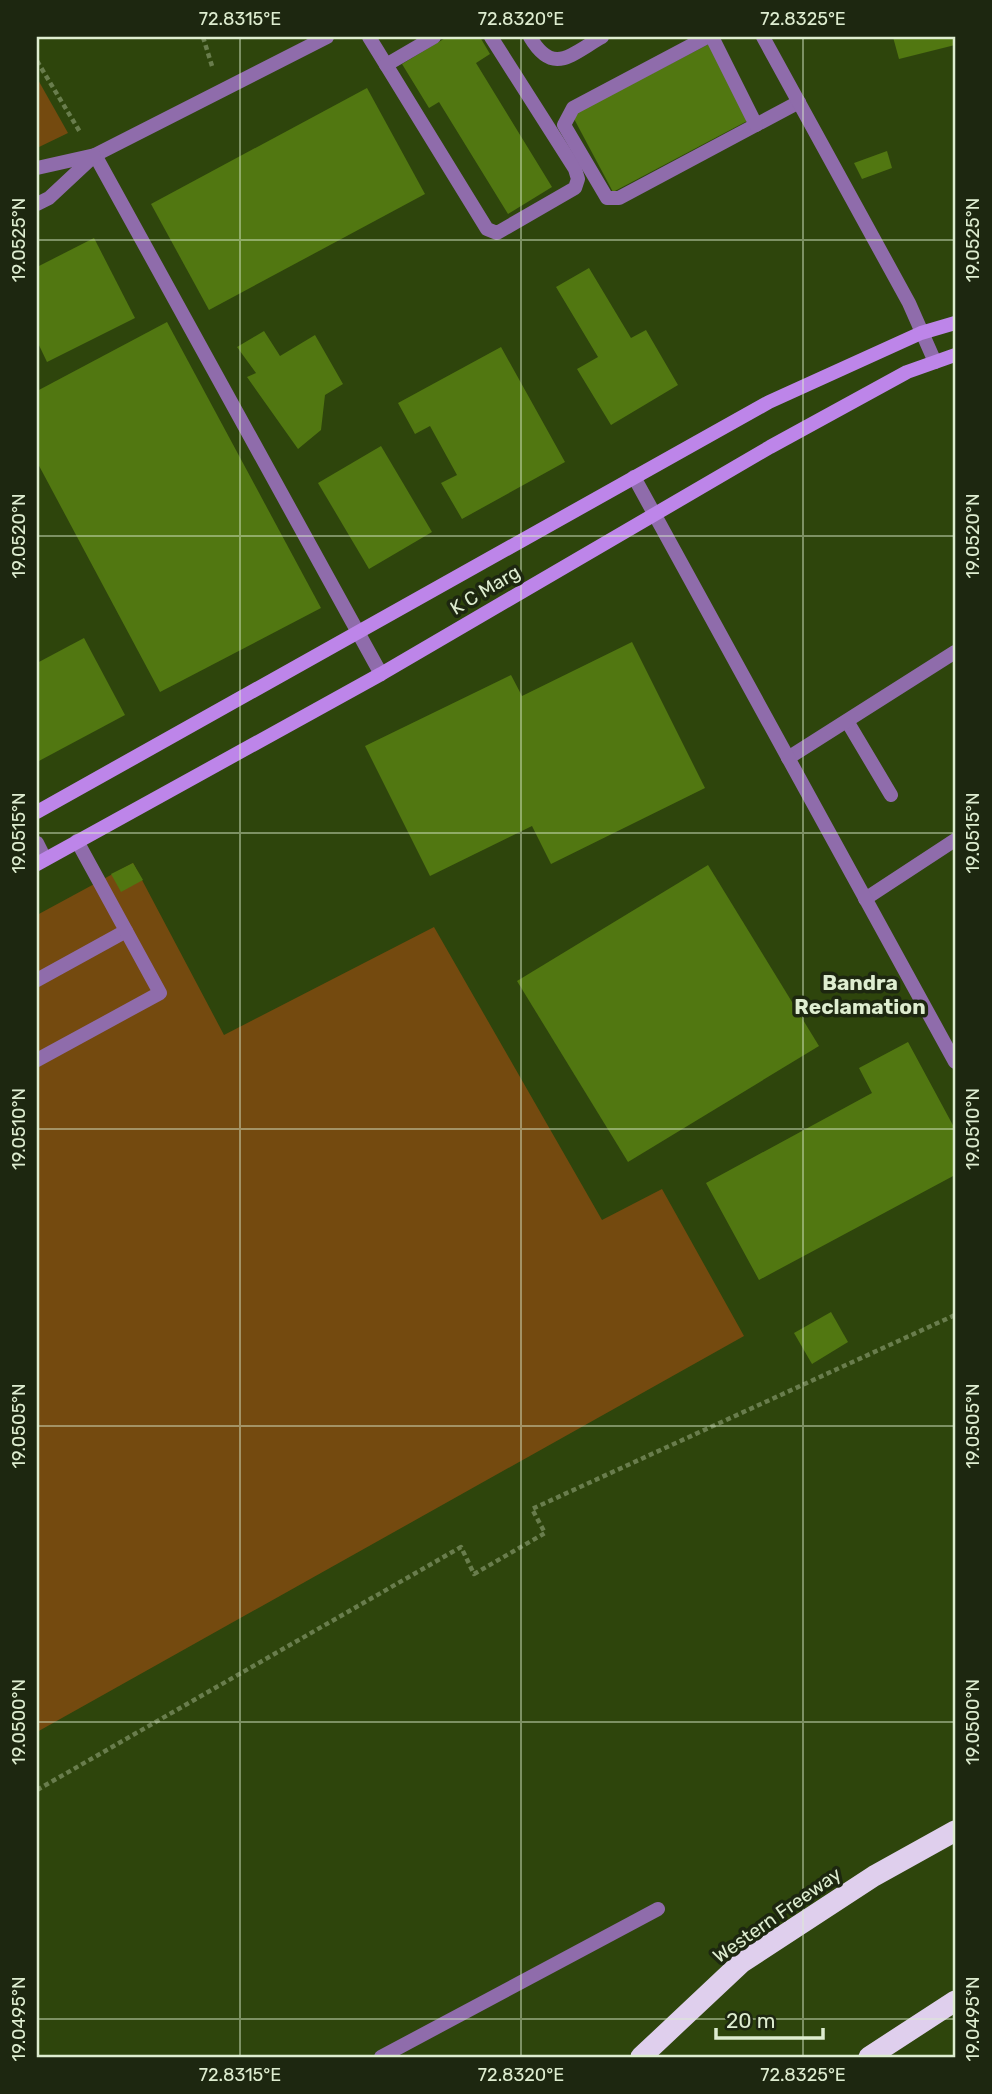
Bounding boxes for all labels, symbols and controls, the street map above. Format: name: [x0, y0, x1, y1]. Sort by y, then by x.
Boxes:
text: 72.8315°E: [199, 8, 281, 30]
text: 72.8320°E: [478, 8, 564, 30]
text: 72.8325°E: [760, 8, 846, 30]
text: 19.0525°N: [8, 198, 30, 282]
text: 19.0525°N: [962, 198, 984, 282]
text: 19.0520°N: [8, 493, 30, 579]
text: 19.0520°N: [962, 493, 984, 579]
street label: K C Marg: [446, 560, 524, 620]
text: 19.0515°N: [8, 792, 30, 874]
text: 19.0515°N: [962, 792, 984, 874]
district label: Bandra Reclamation: [794, 970, 926, 1019]
text: 19.0510°N: [8, 1088, 30, 1170]
text: 19.0510°N: [962, 1088, 984, 1170]
text: 19.0505°N: [8, 1383, 30, 1469]
text: 19.0505°N: [962, 1383, 984, 1469]
text: 19.0500°N: [8, 1679, 30, 1765]
text: 19.0500°N: [962, 1679, 984, 1765]
street label: Western Freeway: [708, 1862, 846, 1968]
text: 19.0495°N: [8, 1977, 30, 2061]
text: 19.0495°N: [962, 1977, 984, 2061]
scale bar: [716, 1996, 822, 2040]
text: 20 m: [726, 2008, 775, 2033]
text: 72.8315°E: [199, 2064, 281, 2086]
text: 72.8320°E: [478, 2064, 564, 2086]
text: 72.8325°E: [760, 2064, 846, 2086]

